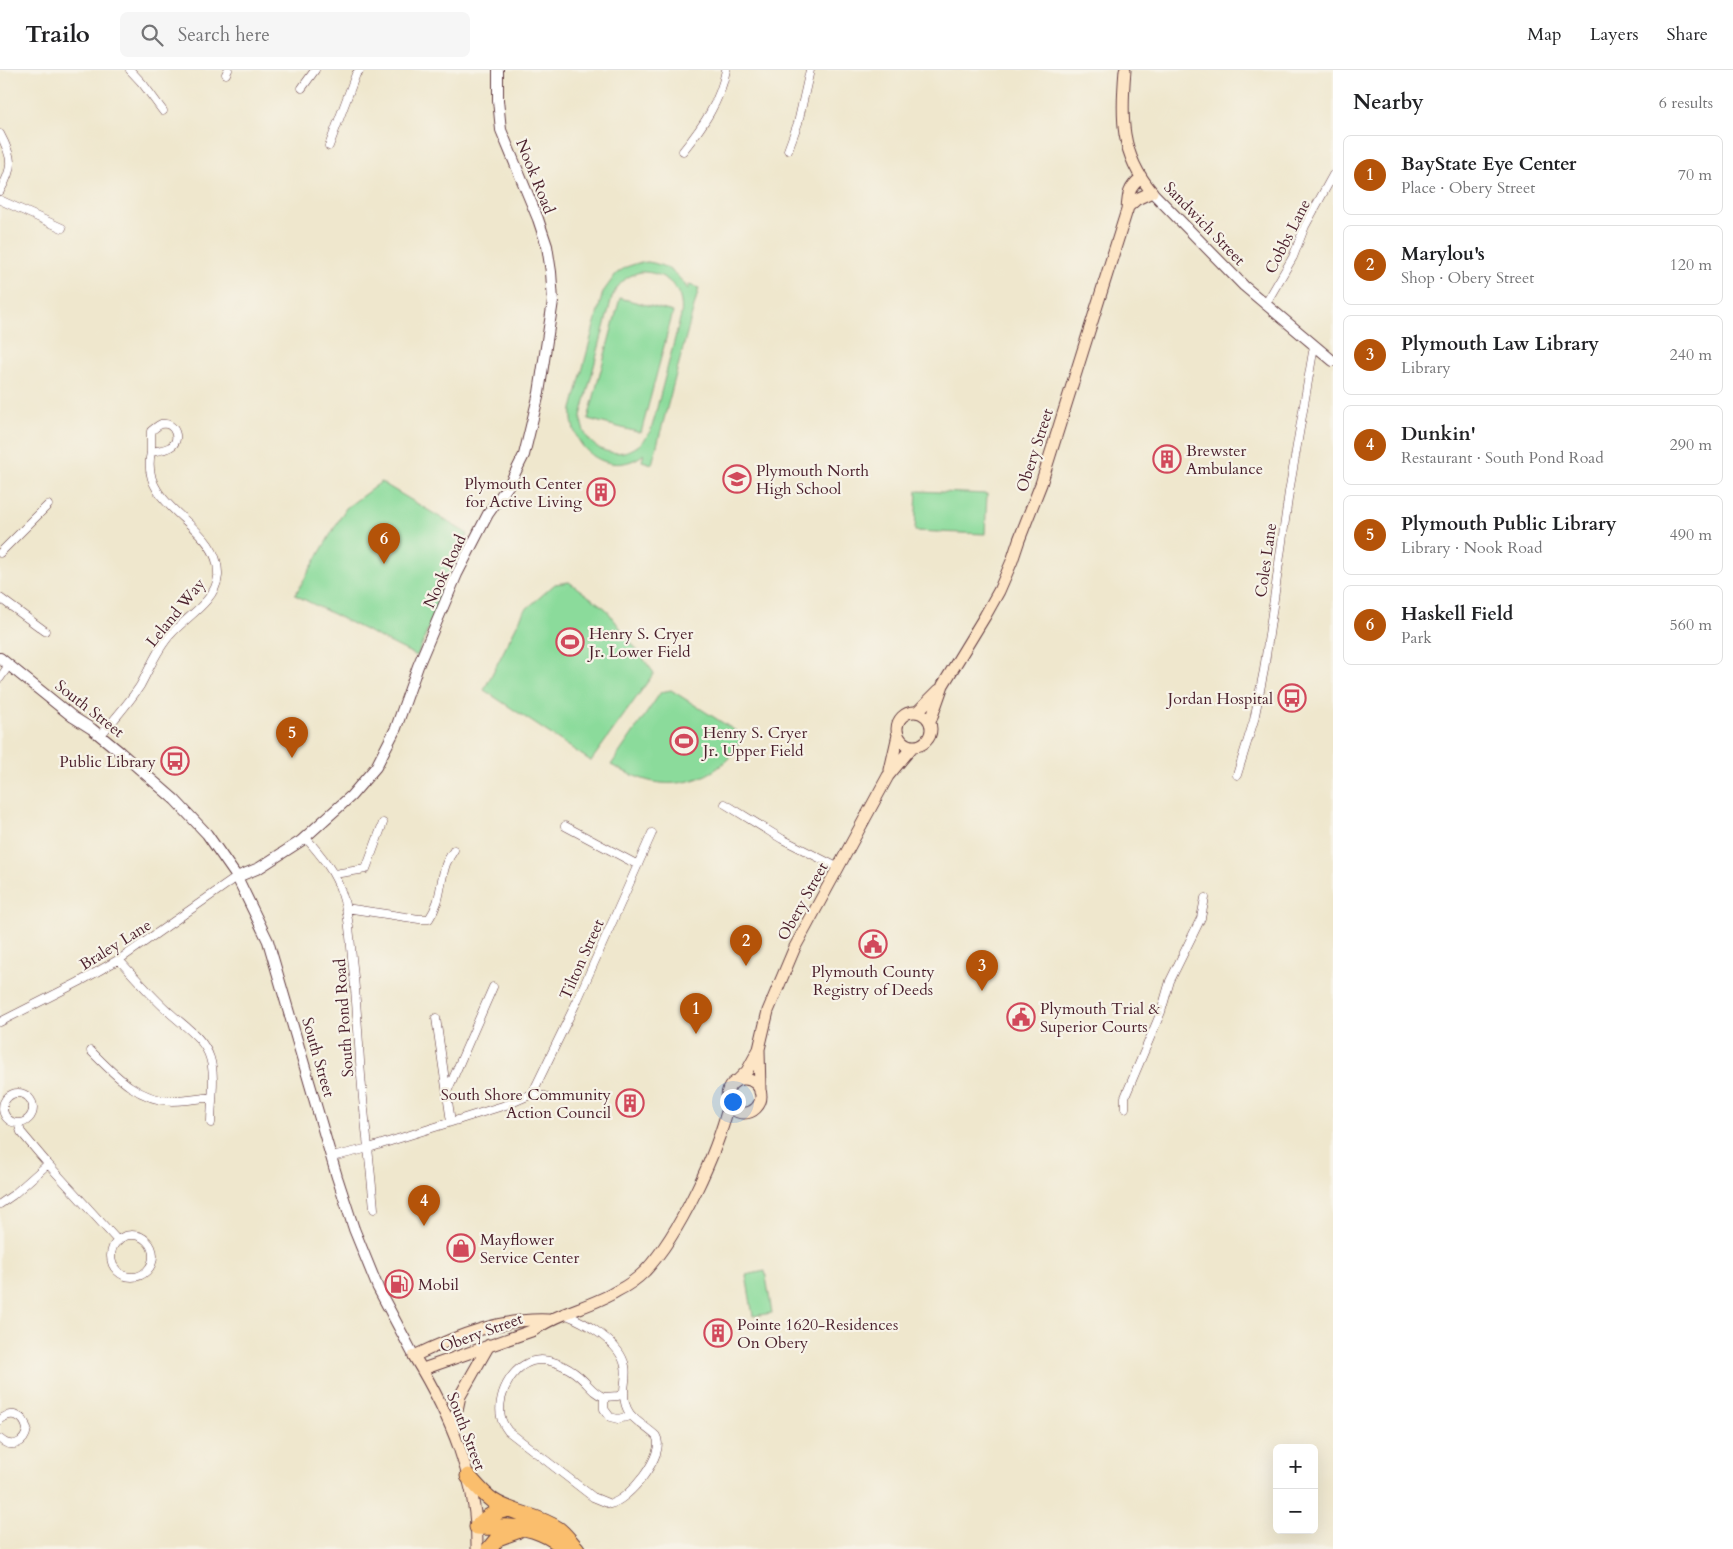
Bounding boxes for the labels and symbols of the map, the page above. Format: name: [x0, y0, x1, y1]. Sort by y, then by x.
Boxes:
street label: Nook Road: [510, 136, 560, 218]
street label: Sandwich Street: [1159, 177, 1250, 270]
street label: Cobbs Lane: [1260, 196, 1316, 277]
street label: Obery Street: [1011, 406, 1059, 495]
place label: Brewster Ambulance: [1186, 440, 1263, 480]
building icon: Brewster Ambulance: [1152, 444, 1182, 474]
place label: Plymouth North High School: [756, 460, 869, 500]
school or university icon: Plymouth North High School: [722, 464, 752, 494]
place label: Plymouth Center for Active Living: [464, 473, 582, 513]
building icon: Plymouth Center for Active Living: [586, 477, 616, 507]
street label: Coles Lane: [1250, 522, 1282, 599]
pin: 6: [368, 523, 400, 564]
street label: Nook Road: [418, 531, 472, 612]
street label: Leland Way: [141, 573, 211, 652]
place label: Henry S. Cryer Jr. Lower Field: [587, 623, 693, 663]
sports icon: Henry S. Cryer Jr. Lower Field: [555, 627, 585, 657]
street label: South Street: [50, 675, 128, 743]
bus stop icon: Jordan Hospital: [1277, 683, 1307, 713]
place label: Jordan Hospital: [1166, 688, 1273, 710]
pin: 5: [276, 717, 308, 758]
place label: Henry S. Cryer Jr. Upper Field: [701, 722, 807, 762]
sports icon: Henry S. Cryer Jr. Upper Field: [669, 726, 699, 756]
bus stop icon: Public Library: [160, 746, 190, 776]
place label: Public Library: [59, 751, 157, 773]
street label: Obery Street: [772, 858, 834, 945]
street label: Braley Lane: [75, 914, 156, 976]
street label: Tilton Street: [554, 916, 609, 1003]
pin: 2: [730, 925, 762, 966]
public building icon: Plymouth County Registry of Deeds: [858, 929, 888, 959]
pin: 3: [966, 950, 998, 991]
street label: South Pond Road: [329, 957, 359, 1078]
place label: Plymouth County Registry of Deeds: [811, 961, 935, 1001]
pin: 1: [680, 993, 712, 1034]
place label: Plymouth Trial & Superior Courts: [1040, 998, 1160, 1038]
public building icon: Plymouth Trial & Superior Courts: [1006, 1002, 1036, 1032]
street label: South Street: [296, 1015, 340, 1100]
place label: South Shore Community Action Council: [441, 1084, 612, 1124]
building icon: South Shore Community Action Council: [615, 1088, 645, 1118]
your location: [720, 1089, 746, 1115]
pin: 4: [408, 1185, 440, 1226]
place label: Mayflower Service Center: [480, 1229, 579, 1269]
shop icon: Mayflower Service Center: [446, 1233, 476, 1263]
fuel station icon: Mobil: [384, 1269, 414, 1299]
place label: Mobil: [418, 1274, 459, 1296]
street label: Obery Street: [437, 1308, 526, 1358]
place label: Pointe 1620-Residences On Obery: [737, 1314, 898, 1354]
building icon: Pointe 1620-Residences On Obery: [703, 1318, 733, 1348]
street label: South Street: [441, 1389, 491, 1474]

